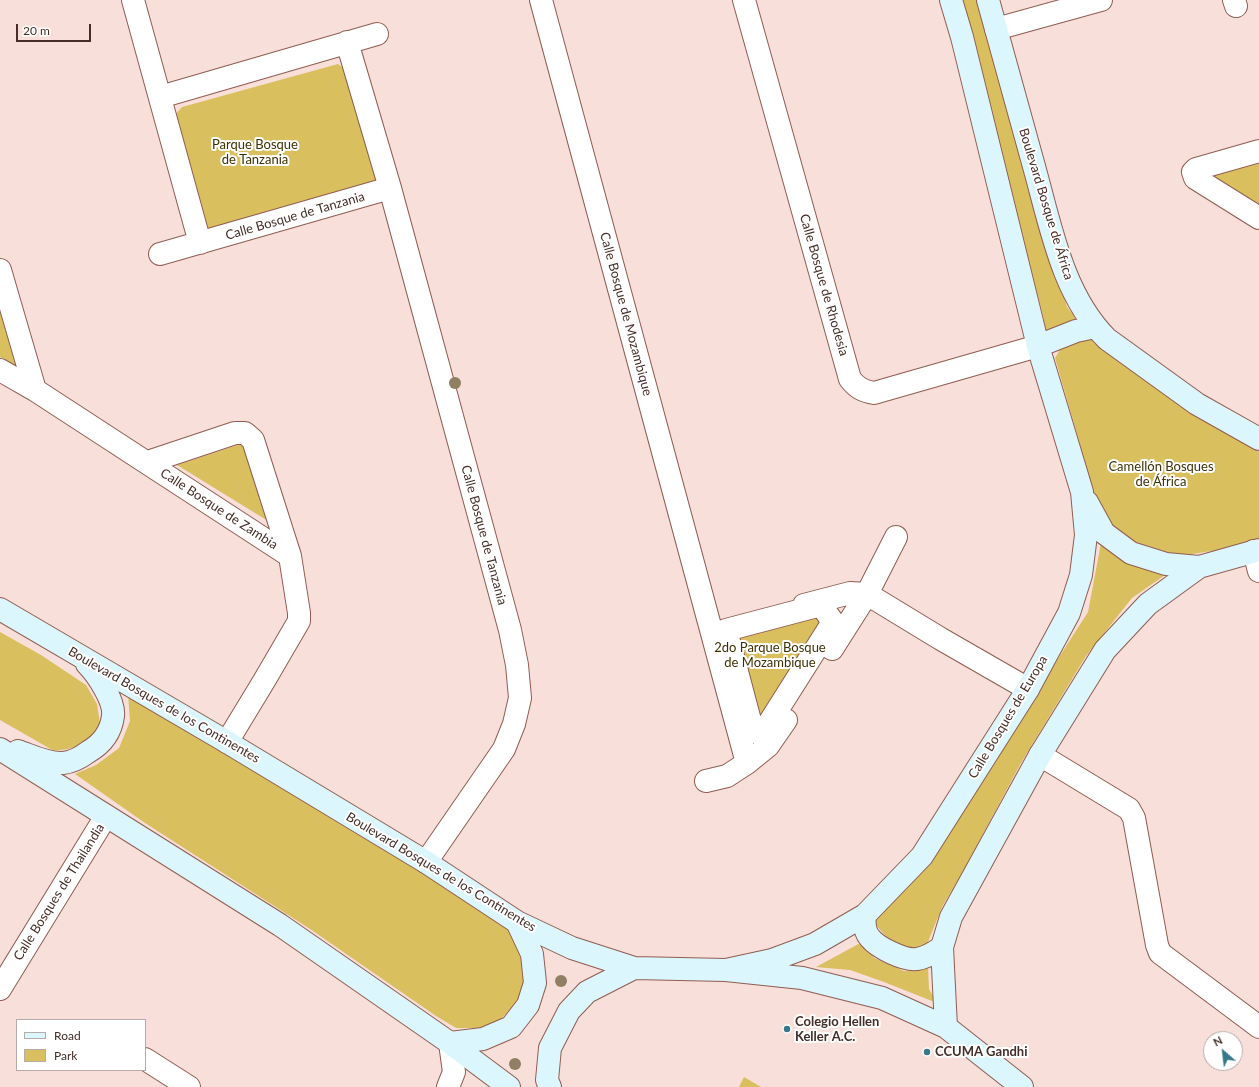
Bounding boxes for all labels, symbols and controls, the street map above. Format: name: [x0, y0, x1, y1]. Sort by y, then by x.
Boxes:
scale bar: [18, 16, 93, 42]
text: 20 m: [23, 23, 50, 38]
street label: Boulevard Bosque de África: [1015, 126, 1077, 282]
park label: Parque Bosque de Tanzania: [212, 137, 298, 168]
street label: Calle Bosque de Tanzania: [224, 189, 366, 243]
street label: Calle Bosque de Rhodesia: [796, 212, 852, 358]
street label: Calle Bosque de Mozambique: [597, 230, 655, 398]
park label: Camellón Bosques de África: [1108, 459, 1214, 490]
street label: Calle Bosque de Tanzania: [458, 463, 510, 607]
street label: Calle Bosque de Zambia: [157, 465, 281, 553]
park label: 2do Parque Bosque de Mozambique: [714, 640, 826, 671]
street label: Boulevard Bosques de los Continentes: [65, 644, 263, 766]
street label: Calle Bosques de Europa: [965, 653, 1051, 781]
street label: Boulevard Bosques de los Continentes: [343, 809, 539, 935]
street label: Calle Bosques de Thailandia: [10, 821, 108, 963]
place label: Colegio Hellen Keller A.C.: [795, 1014, 879, 1045]
legend: [16, 1019, 146, 1071]
marker: Colegio Hellen Keller A.C.: [782, 1024, 792, 1034]
text: Road: [54, 1028, 81, 1043]
north arrow: [1203, 1031, 1243, 1071]
text: N: [1211, 1033, 1224, 1049]
place label: CCUMA Gandhi: [935, 1044, 1027, 1060]
marker: CCUMA Gandhi: [922, 1047, 932, 1057]
text: Park: [54, 1048, 77, 1063]

